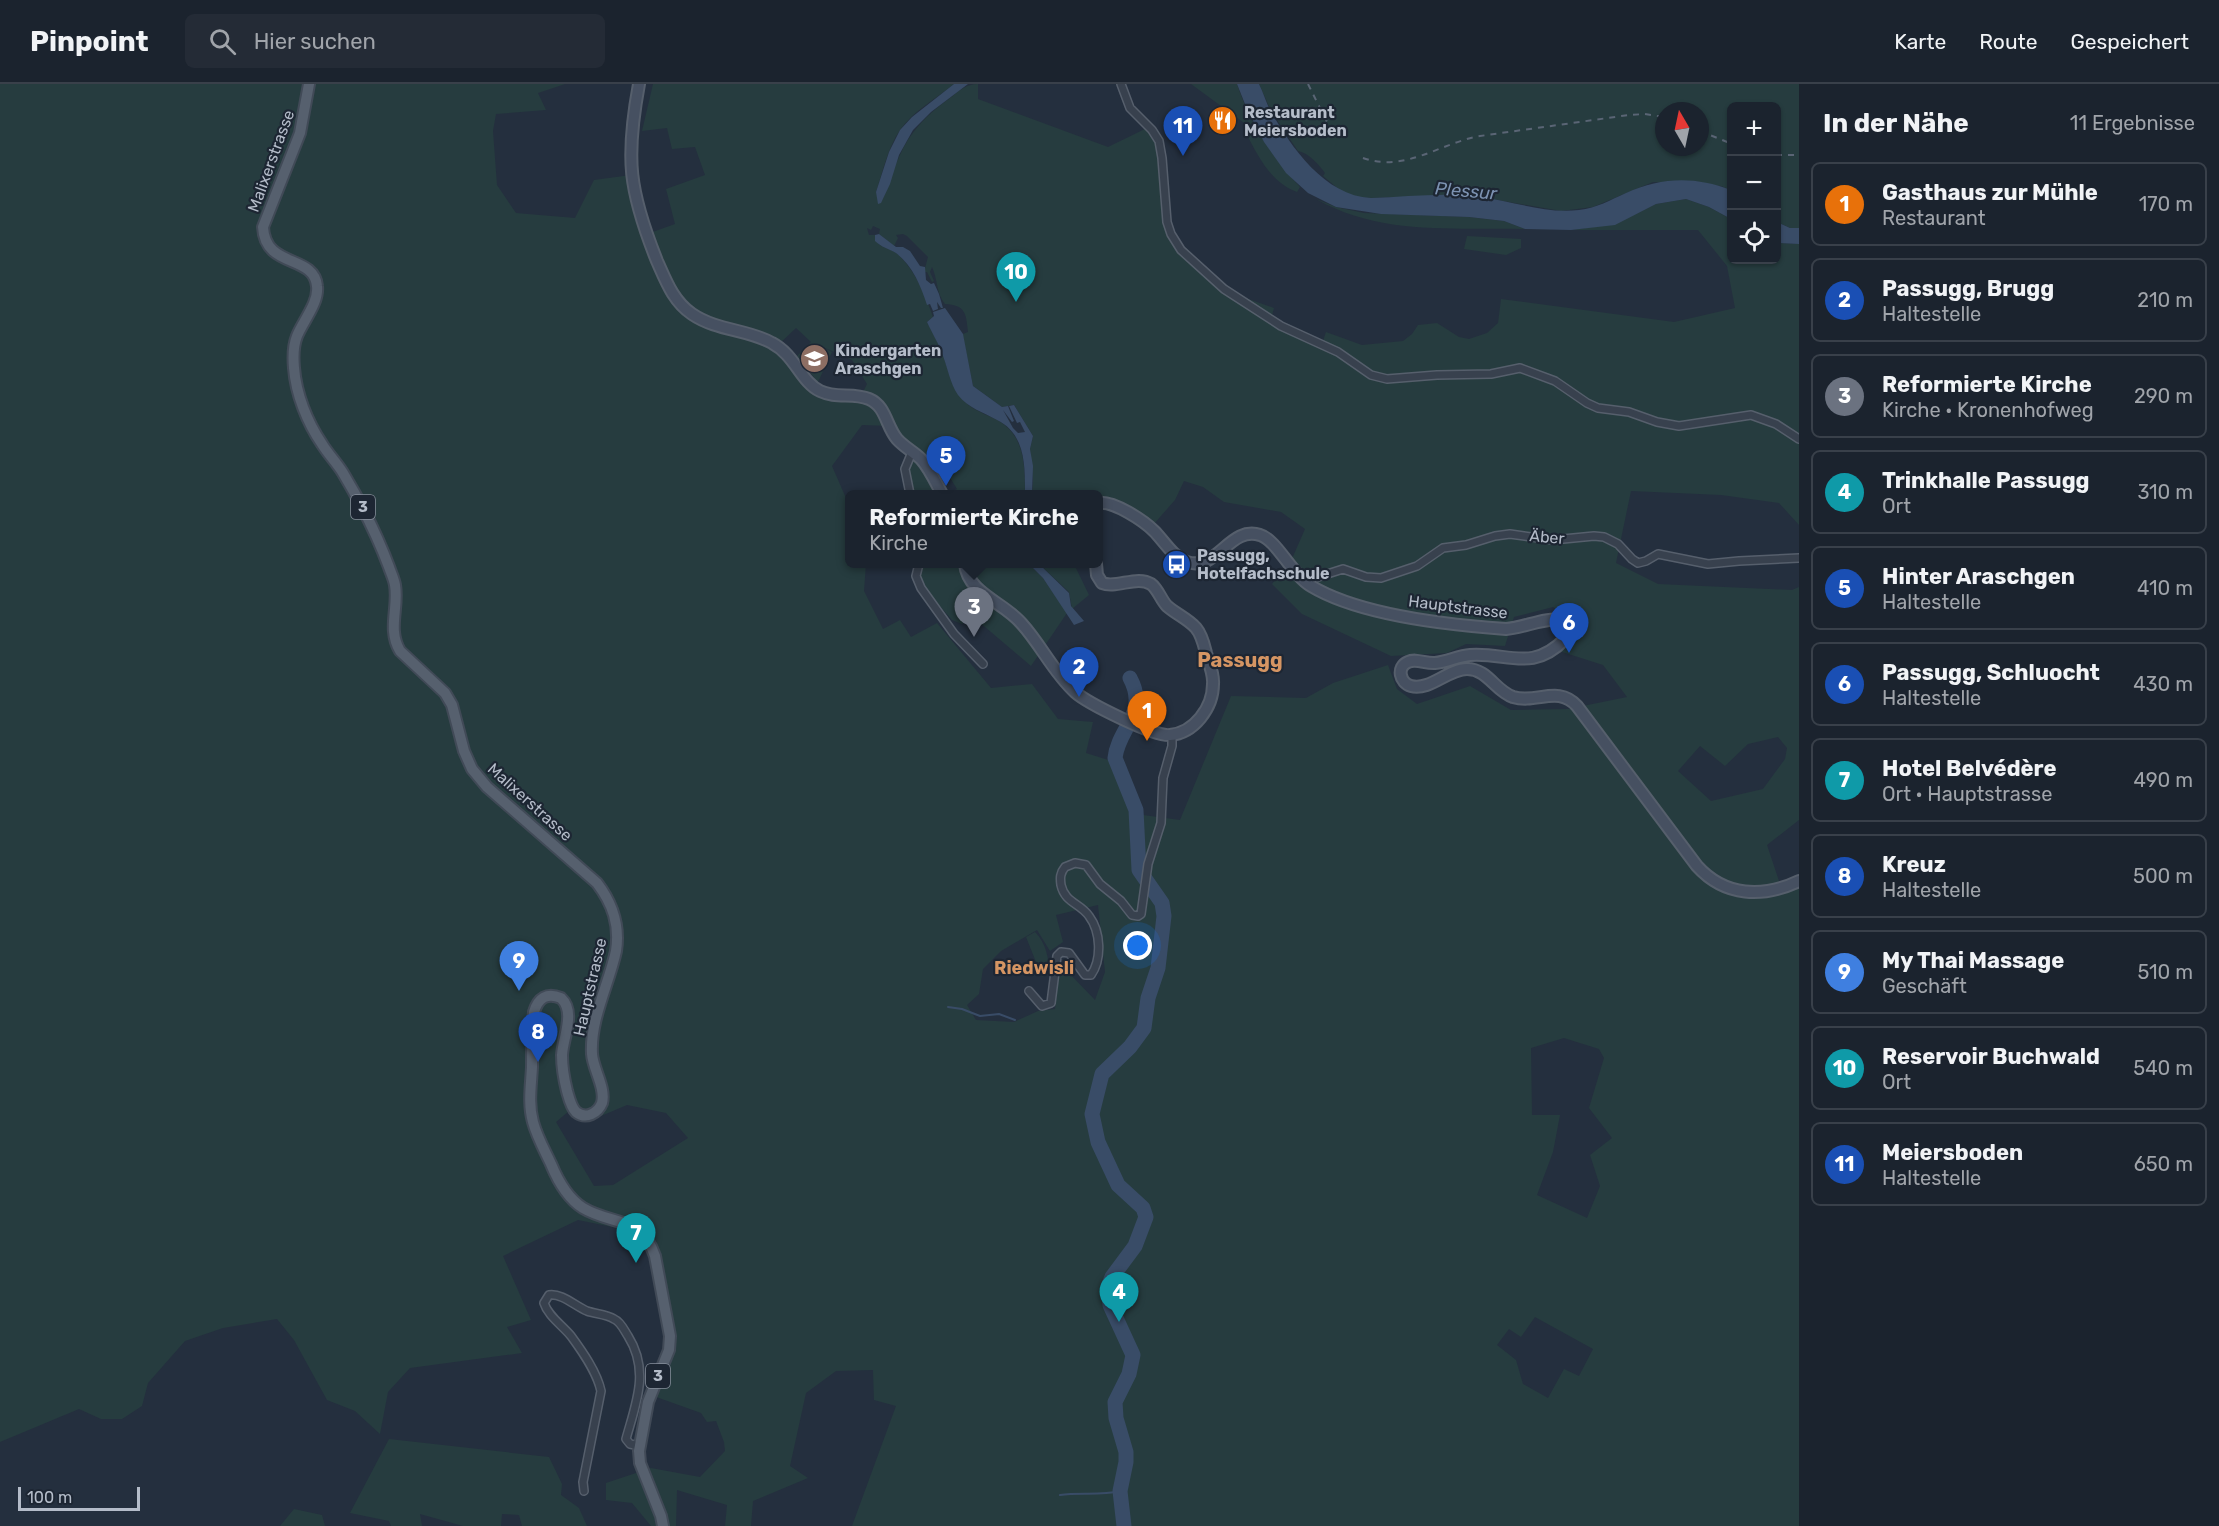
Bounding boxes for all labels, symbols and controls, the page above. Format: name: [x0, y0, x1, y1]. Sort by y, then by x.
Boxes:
search box: [185, 14, 605, 68]
text: Pinpoint: [30, 25, 149, 58]
icon: search: [206, 25, 239, 58]
text: Hier suchen: [254, 28, 376, 55]
text: Karte: [1894, 29, 1946, 54]
text: Route: [1979, 29, 2038, 54]
text: Gespeichert: [2071, 29, 2189, 54]
north arrow: [1655, 102, 1709, 156]
map controls: [1727, 102, 1781, 264]
button: +: [1727, 102, 1781, 156]
place label: Restaurant Meiersboden: [1244, 103, 1347, 140]
restaurant icon: Restaurant Meiersboden: [1207, 105, 1239, 137]
pin: 11: [1164, 106, 1202, 156]
street label: Malixerstrasse: [244, 107, 298, 215]
text: In der Nähe: [1823, 108, 1969, 139]
text: 11 Ergebnisse: [2070, 111, 2195, 135]
button: −: [1727, 156, 1781, 210]
water label: Plessur: [1434, 177, 1499, 205]
text: Gasthaus zur Mühle: [1882, 179, 2098, 206]
text: 1: [1840, 192, 1849, 216]
text: 170 m: [2139, 192, 2193, 216]
text: Restaurant: [1882, 206, 1986, 230]
button: locate: [1727, 210, 1781, 264]
pin: 10: [996, 252, 1036, 302]
text: Passugg, Brugg: [1882, 275, 2054, 302]
text: 2: [1838, 288, 1851, 312]
text: 210 m: [2137, 288, 2193, 312]
text: Haltestelle: [1882, 302, 1981, 326]
place label: Kindergarten Araschgen: [835, 341, 941, 378]
school or university icon: Kindergarten Araschgen: [798, 343, 830, 375]
text: Reformierte Kirche: [1882, 371, 2092, 398]
text: 3: [1838, 384, 1851, 408]
text: 290 m: [2134, 384, 2193, 408]
text: Kirche · Kronenhofweg: [1882, 398, 2094, 422]
pin: 5: [926, 436, 966, 486]
text: Trinkhalle Passugg: [1882, 467, 2090, 494]
text: 4: [1838, 480, 1851, 504]
text: 310 m: [2137, 480, 2193, 504]
popup: [845, 490, 1103, 568]
text: Ort: [1882, 494, 1911, 518]
road number: 3: [351, 495, 375, 519]
text: Reformierte Kirche: [869, 504, 1079, 531]
street label: Äber: [1529, 526, 1565, 548]
text: Kirche: [869, 531, 928, 555]
place label: Passugg, Hotelfachschule: [1197, 546, 1329, 583]
bus stop icon: Passugg, Hotelfachschule: [1160, 548, 1192, 580]
text: Hinter Araschgen: [1882, 563, 2075, 590]
text: 5: [1838, 576, 1851, 600]
text: 410 m: [2137, 576, 2193, 600]
pin: 3: [954, 588, 994, 637]
text: Haltestelle: [1882, 590, 1981, 614]
street label: Hauptstrasse: [1407, 591, 1509, 623]
pin: 6: [1550, 604, 1588, 653]
pin: 2: [1060, 648, 1098, 697]
district label: Passugg: [1197, 648, 1283, 672]
text: Passugg, Schluocht: [1882, 659, 2100, 686]
text: 6: [1838, 672, 1851, 696]
text: 430 m: [2133, 672, 2193, 696]
text: Haltestelle: [1882, 686, 1981, 710]
pin: 1: [1128, 692, 1166, 741]
text: Hotel Belvédère: [1882, 755, 2057, 782]
street label: Malixerstrasse: [484, 759, 576, 845]
text: 7: [1839, 768, 1850, 792]
text: 490 m: [2134, 768, 2193, 792]
text: Ort · Hauptstrasse: [1882, 782, 2052, 806]
text: Kreuz: [1882, 851, 1946, 878]
text: 8: [1838, 864, 1851, 888]
text: 500 m: [2133, 864, 2193, 888]
text: Haltestelle: [1882, 878, 1981, 902]
your location: [1123, 931, 1152, 960]
street label: Hauptstrasse: [569, 936, 611, 1038]
pin: 9: [500, 942, 538, 991]
text: My Thai Massage: [1882, 947, 2064, 974]
district label: Riedwisli: [994, 957, 1074, 979]
text: 9: [1838, 960, 1851, 984]
text: 510 m: [2137, 960, 2193, 984]
text: Geschäft: [1882, 974, 1967, 998]
pin: 8: [518, 1012, 558, 1062]
text: Reservoir Buchwald: [1882, 1043, 2100, 1070]
text: 10: [1833, 1056, 1856, 1080]
text: 540 m: [2133, 1056, 2193, 1080]
text: Ort: [1882, 1070, 1911, 1094]
text: Meiersboden: [1882, 1139, 2023, 1166]
text: 11: [1835, 1152, 1854, 1176]
text: 650 m: [2134, 1152, 2193, 1176]
text: Haltestelle: [1882, 1166, 1981, 1190]
pin: 7: [616, 1214, 656, 1263]
pin: 4: [1100, 1272, 1138, 1322]
road number: 3: [646, 1364, 670, 1388]
scale bar: [18, 1484, 140, 1512]
text: 100 m: [27, 1488, 72, 1507]

